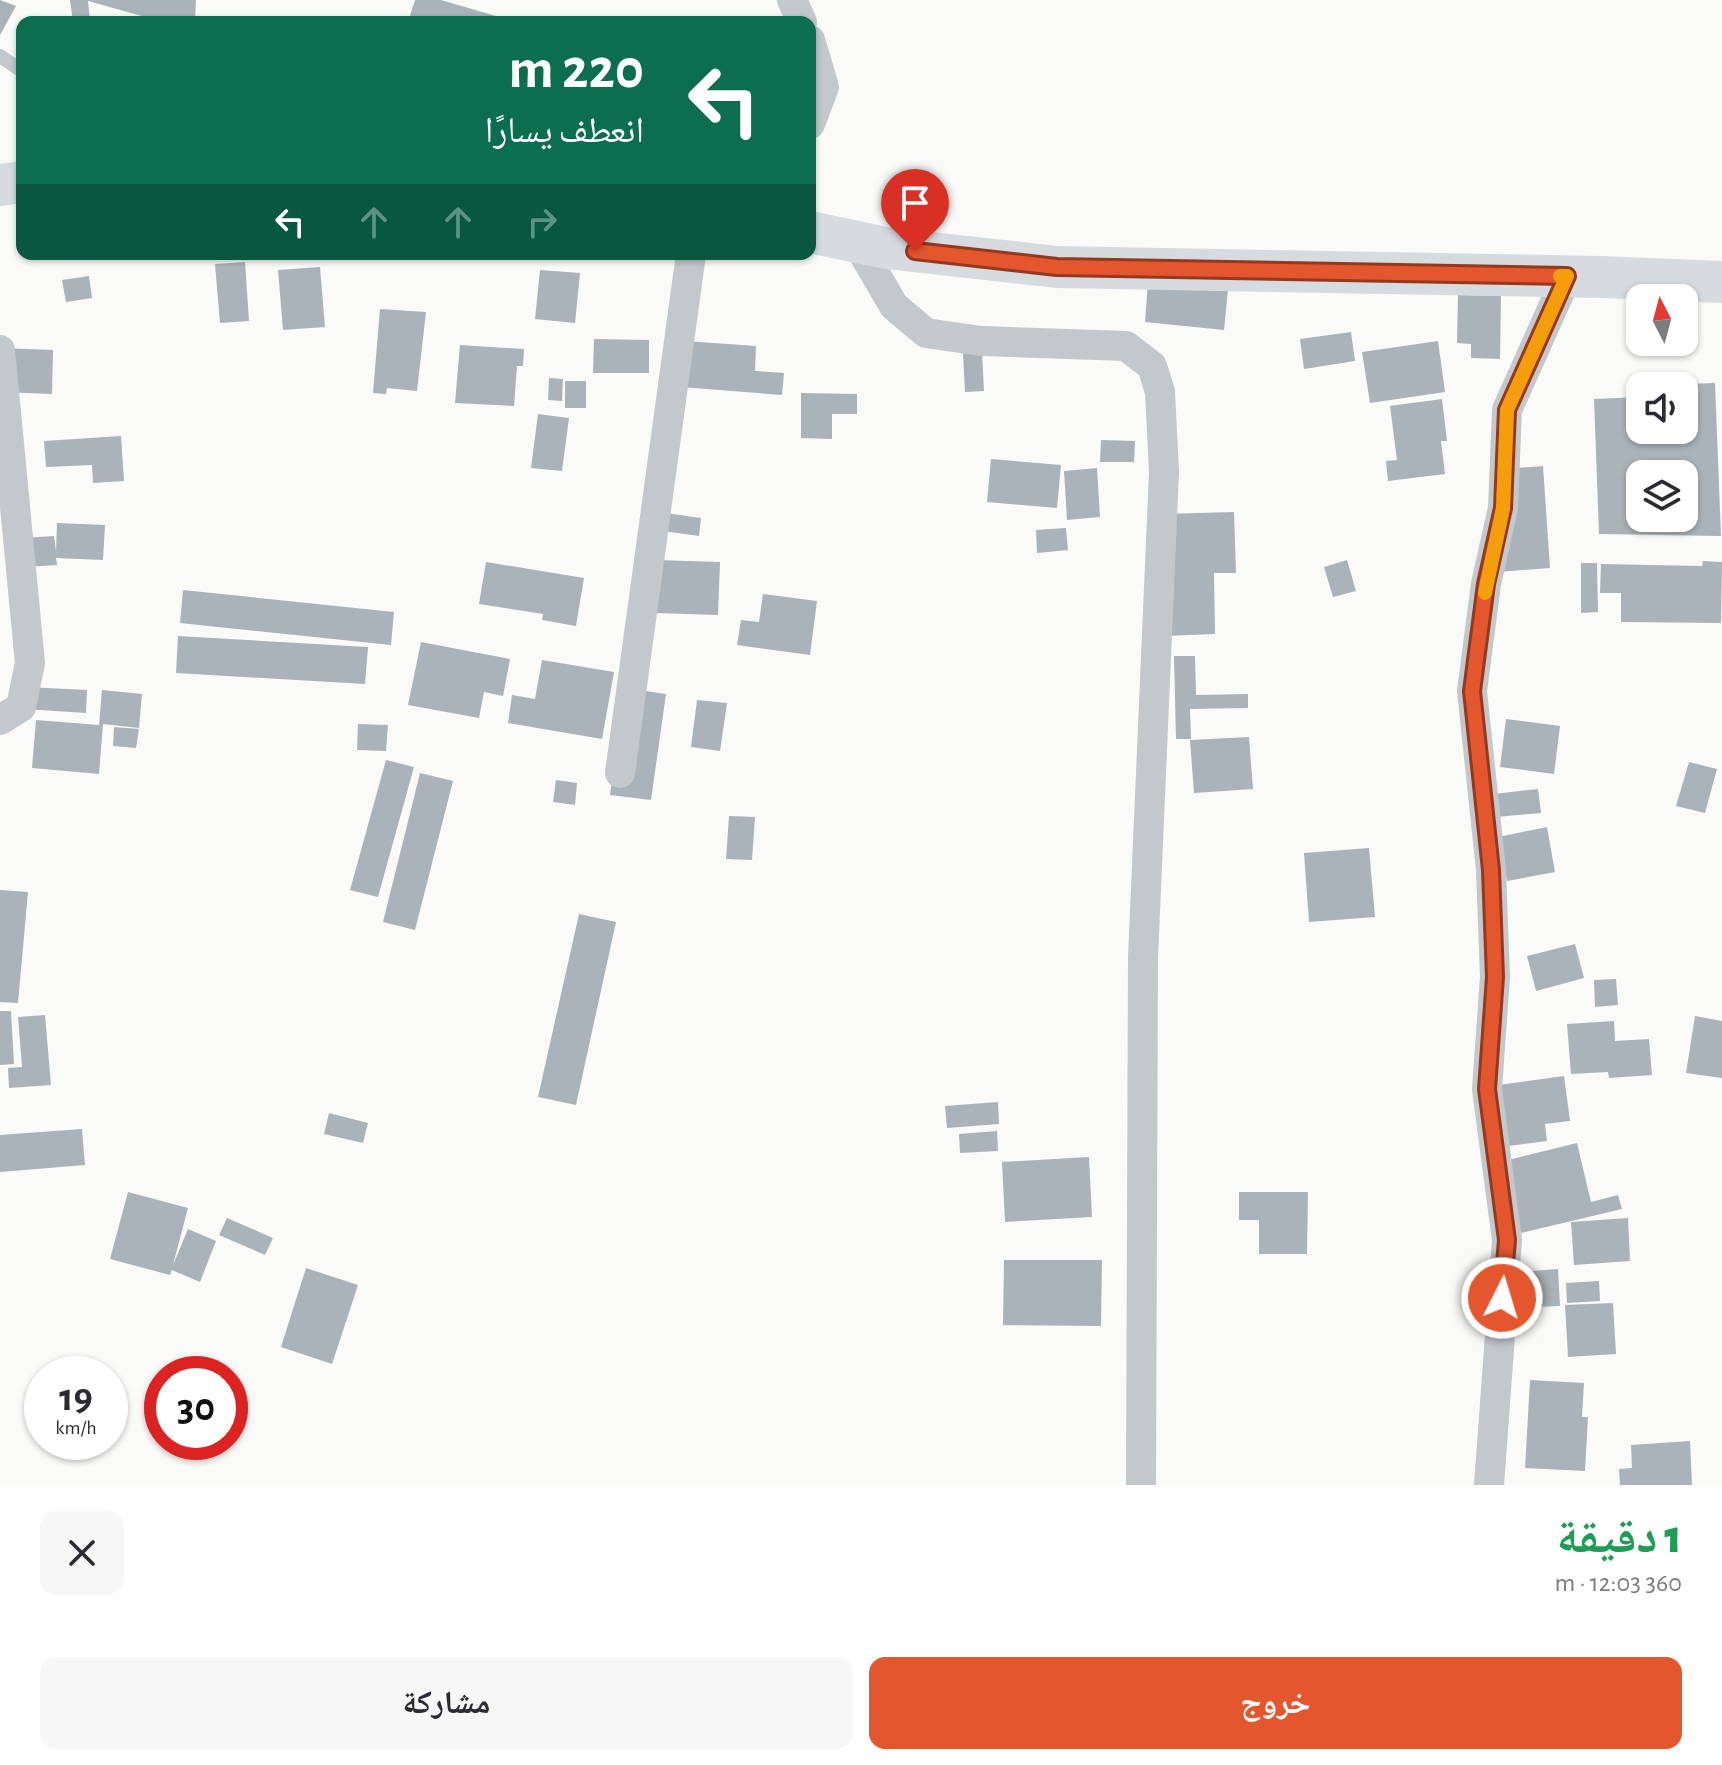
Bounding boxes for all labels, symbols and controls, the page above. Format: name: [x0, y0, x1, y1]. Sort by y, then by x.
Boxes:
text: 220 m: [508, 42, 644, 98]
icon: left: [672, 48, 776, 152]
text: انعطف يسارًا: [485, 113, 644, 149]
pin: [881, 169, 949, 251]
icon: arrive: [893, 181, 937, 225]
icon: left: [268, 200, 312, 244]
icon: ahead: [352, 200, 396, 244]
icon: ahead: [436, 200, 480, 244]
icon: right: [520, 200, 564, 244]
north arrow: [1626, 284, 1698, 356]
map controls: [1626, 284, 1698, 532]
button: sound: [1626, 372, 1698, 444]
button: layers: [1626, 460, 1698, 532]
position arrow: [1460, 1256, 1544, 1340]
speed limit sign: 30: [144, 1356, 248, 1460]
text: 19: [59, 1378, 93, 1418]
text: km/h: [55, 1418, 97, 1438]
button: close: [40, 1511, 124, 1595]
text: 1 دقيقة: [1557, 1514, 1682, 1562]
text: 360 m · 12:03: [1555, 1570, 1682, 1596]
button: مشاركة: [40, 1657, 853, 1749]
button: خروج: [869, 1657, 1682, 1749]

